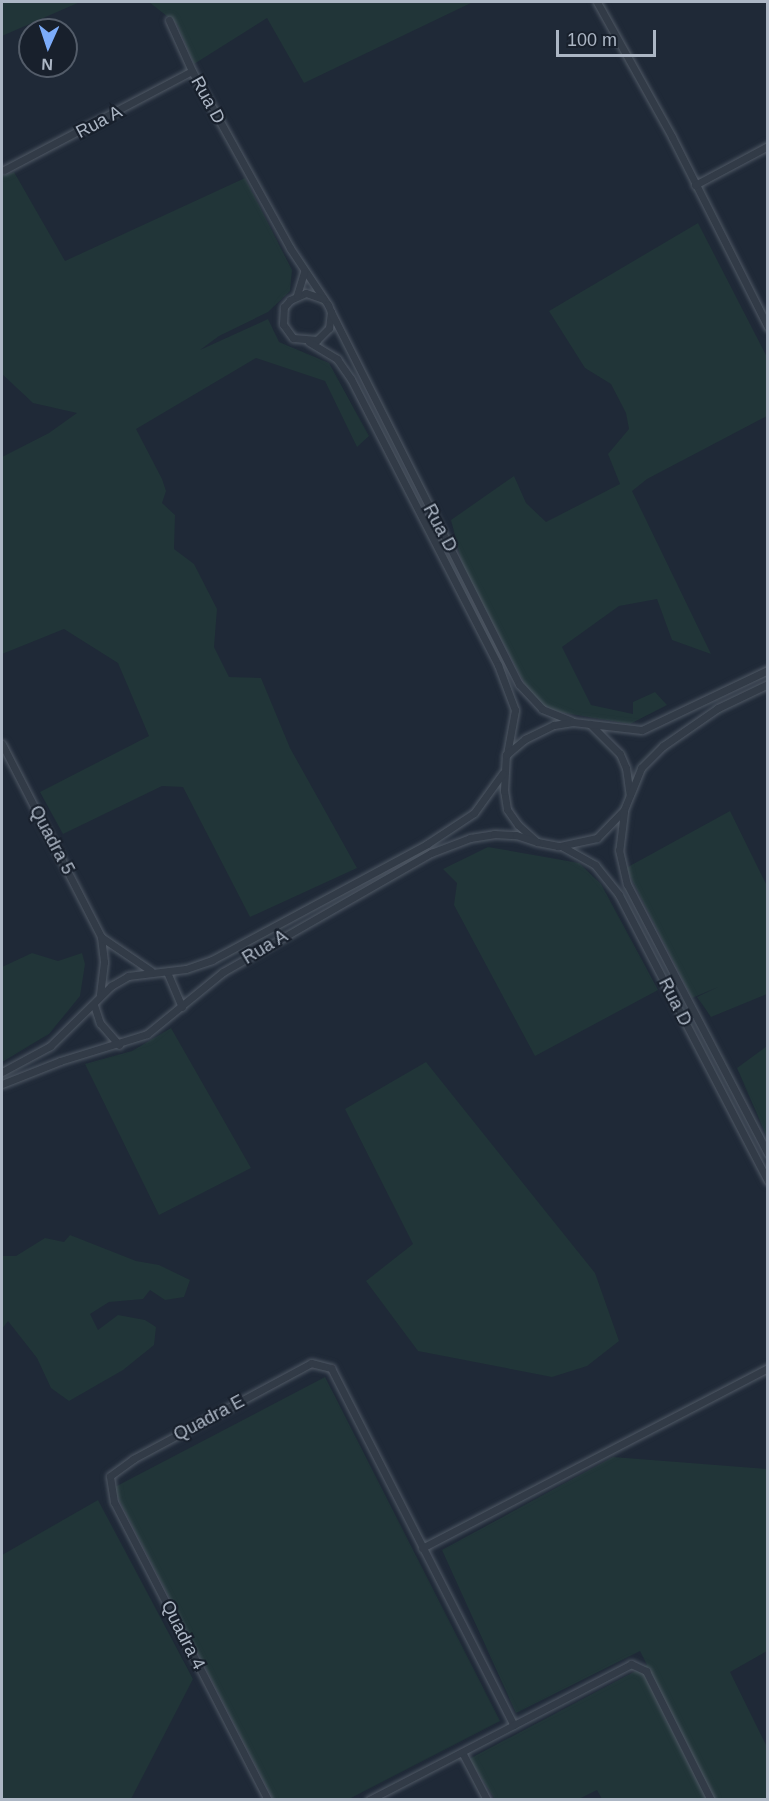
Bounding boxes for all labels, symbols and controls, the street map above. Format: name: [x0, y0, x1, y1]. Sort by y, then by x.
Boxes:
north arrow: [18, 18, 78, 78]
scale bar: [559, 18, 660, 56]
text: 100 m: [567, 30, 617, 50]
text: N: [41, 56, 53, 73]
street label: Rua D: [186, 72, 230, 128]
street label: Rua A: [72, 101, 126, 143]
street label: Rua D: [418, 500, 462, 556]
street label: Quadra 5: [25, 802, 79, 878]
street label: Rua A: [238, 925, 292, 969]
street label: Rua D: [654, 974, 696, 1030]
street label: Quadra E: [170, 1390, 248, 1446]
street label: Quadra 4: [156, 1597, 210, 1673]

